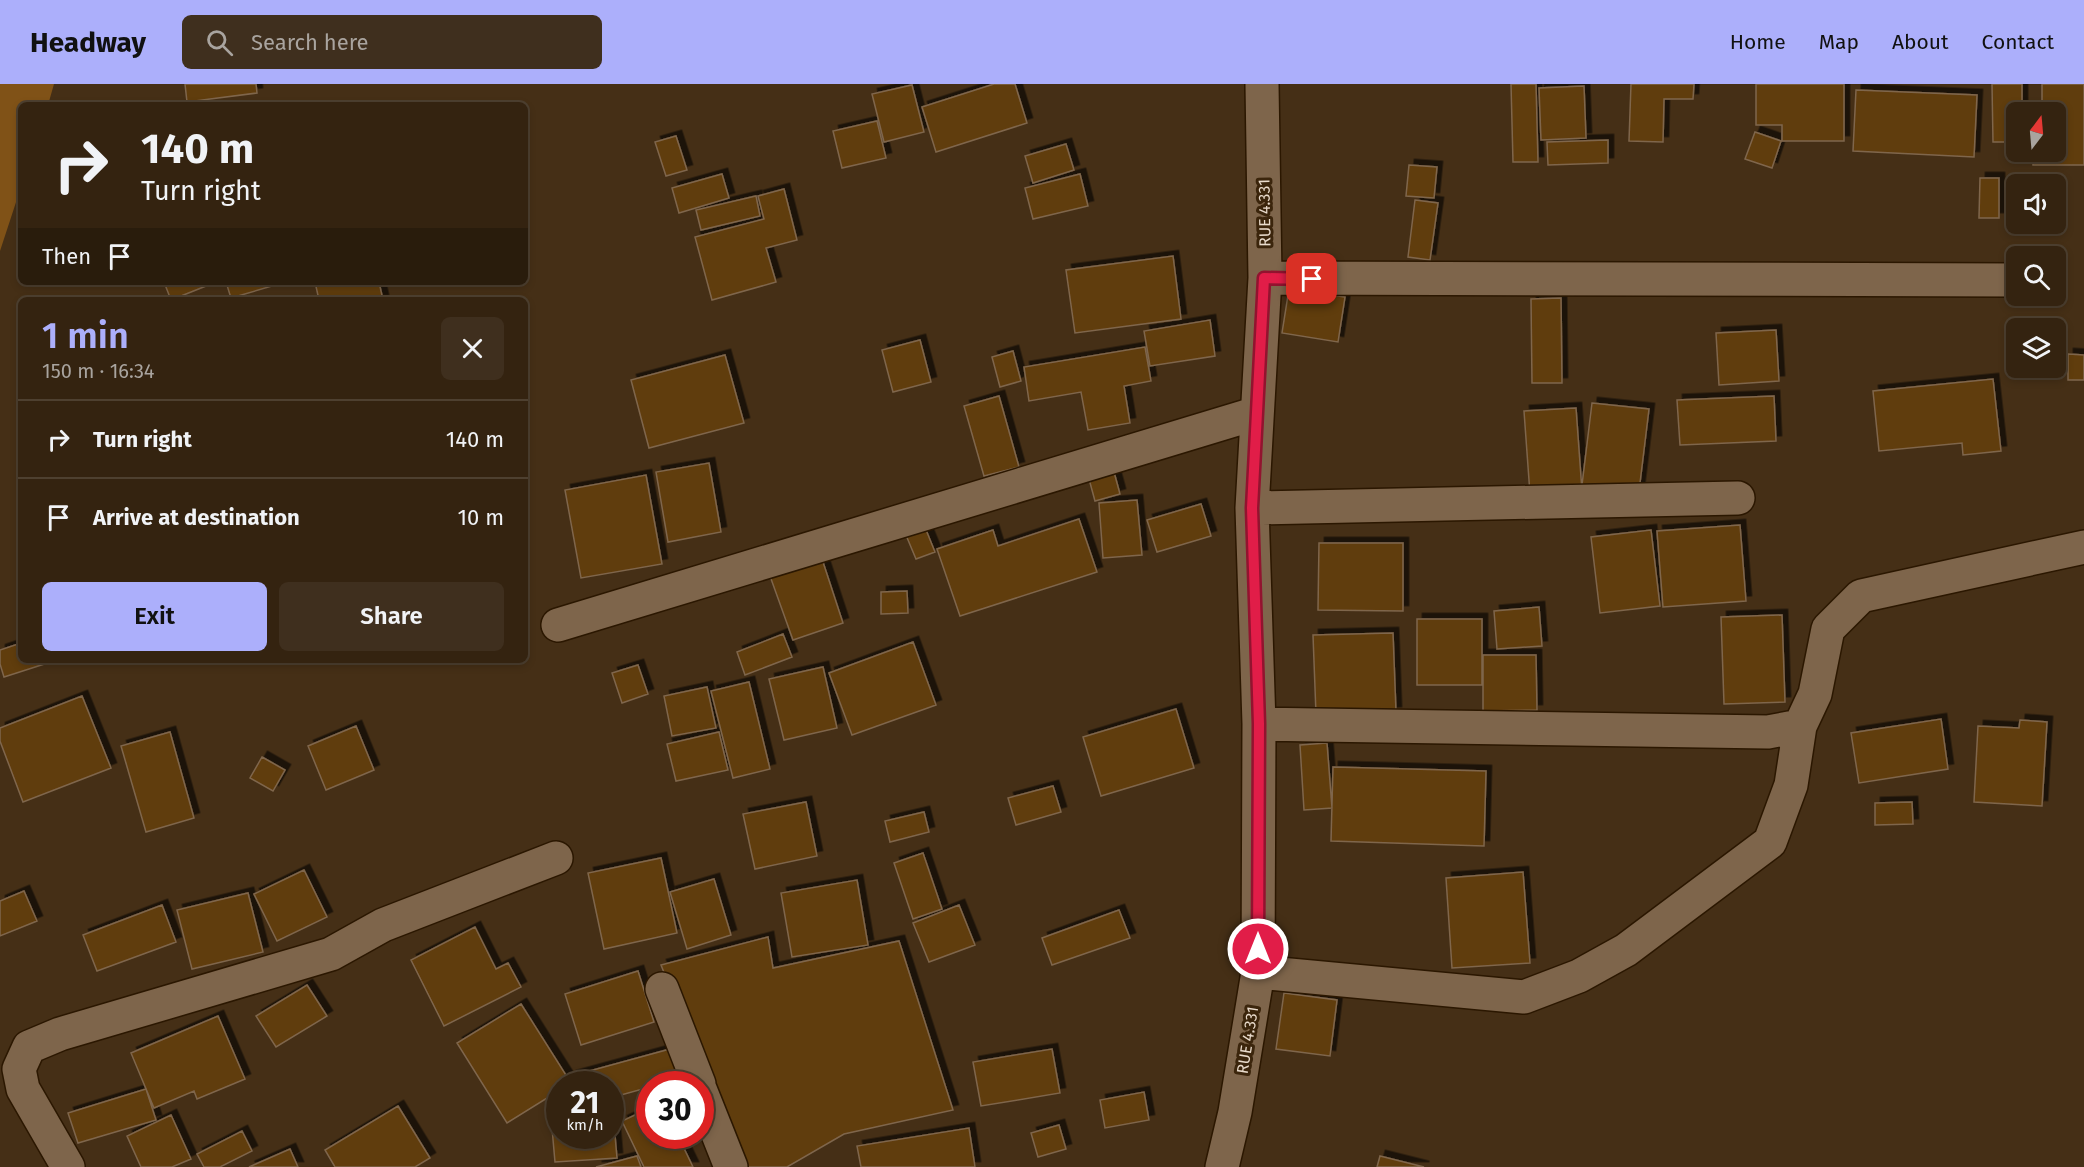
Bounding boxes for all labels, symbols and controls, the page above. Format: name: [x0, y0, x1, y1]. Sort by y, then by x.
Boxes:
search box: [182, 15, 602, 69]
text: Headway: [30, 26, 146, 59]
icon: search: [203, 26, 236, 59]
text: Search here: [251, 29, 369, 56]
text: Home: [1730, 29, 1786, 55]
text: Map: [1819, 29, 1859, 55]
text: About: [1892, 29, 1949, 55]
text: Contact: [1982, 29, 2054, 55]
north arrow: [2006, 102, 2066, 162]
map controls: [2006, 102, 2066, 378]
text: 140 m: [141, 124, 254, 174]
icon: right: [42, 126, 120, 204]
button: sound: [2006, 174, 2066, 234]
text: Turn right: [141, 175, 261, 207]
street label: RUE 4.331: [1254, 179, 1275, 247]
icon: arrive: [103, 240, 136, 273]
text: Then: [42, 243, 91, 270]
button: search: [2006, 246, 2066, 306]
pin: [1286, 253, 1337, 304]
icon: arrive: [1295, 262, 1328, 295]
text: 1 min: [42, 314, 129, 358]
button: close: [441, 317, 504, 380]
button: layers: [2006, 318, 2066, 378]
text: 150 m · 16:34: [42, 359, 155, 383]
icon: right: [42, 423, 75, 456]
text: Turn right: [93, 426, 192, 453]
text: 140 m: [446, 426, 504, 453]
icon: arrive: [42, 501, 75, 534]
text: Arrive at destination: [93, 504, 300, 531]
text: 10 m: [458, 504, 504, 531]
button: Exit: [42, 582, 267, 651]
button: Share: [279, 582, 504, 651]
position arrow: [1226, 917, 1290, 981]
street label: RUE 4.331: [1233, 1005, 1262, 1075]
speed limit sign: 30: [636, 1071, 714, 1149]
text: 21: [571, 1085, 599, 1121]
text: km/h: [566, 1116, 604, 1134]

